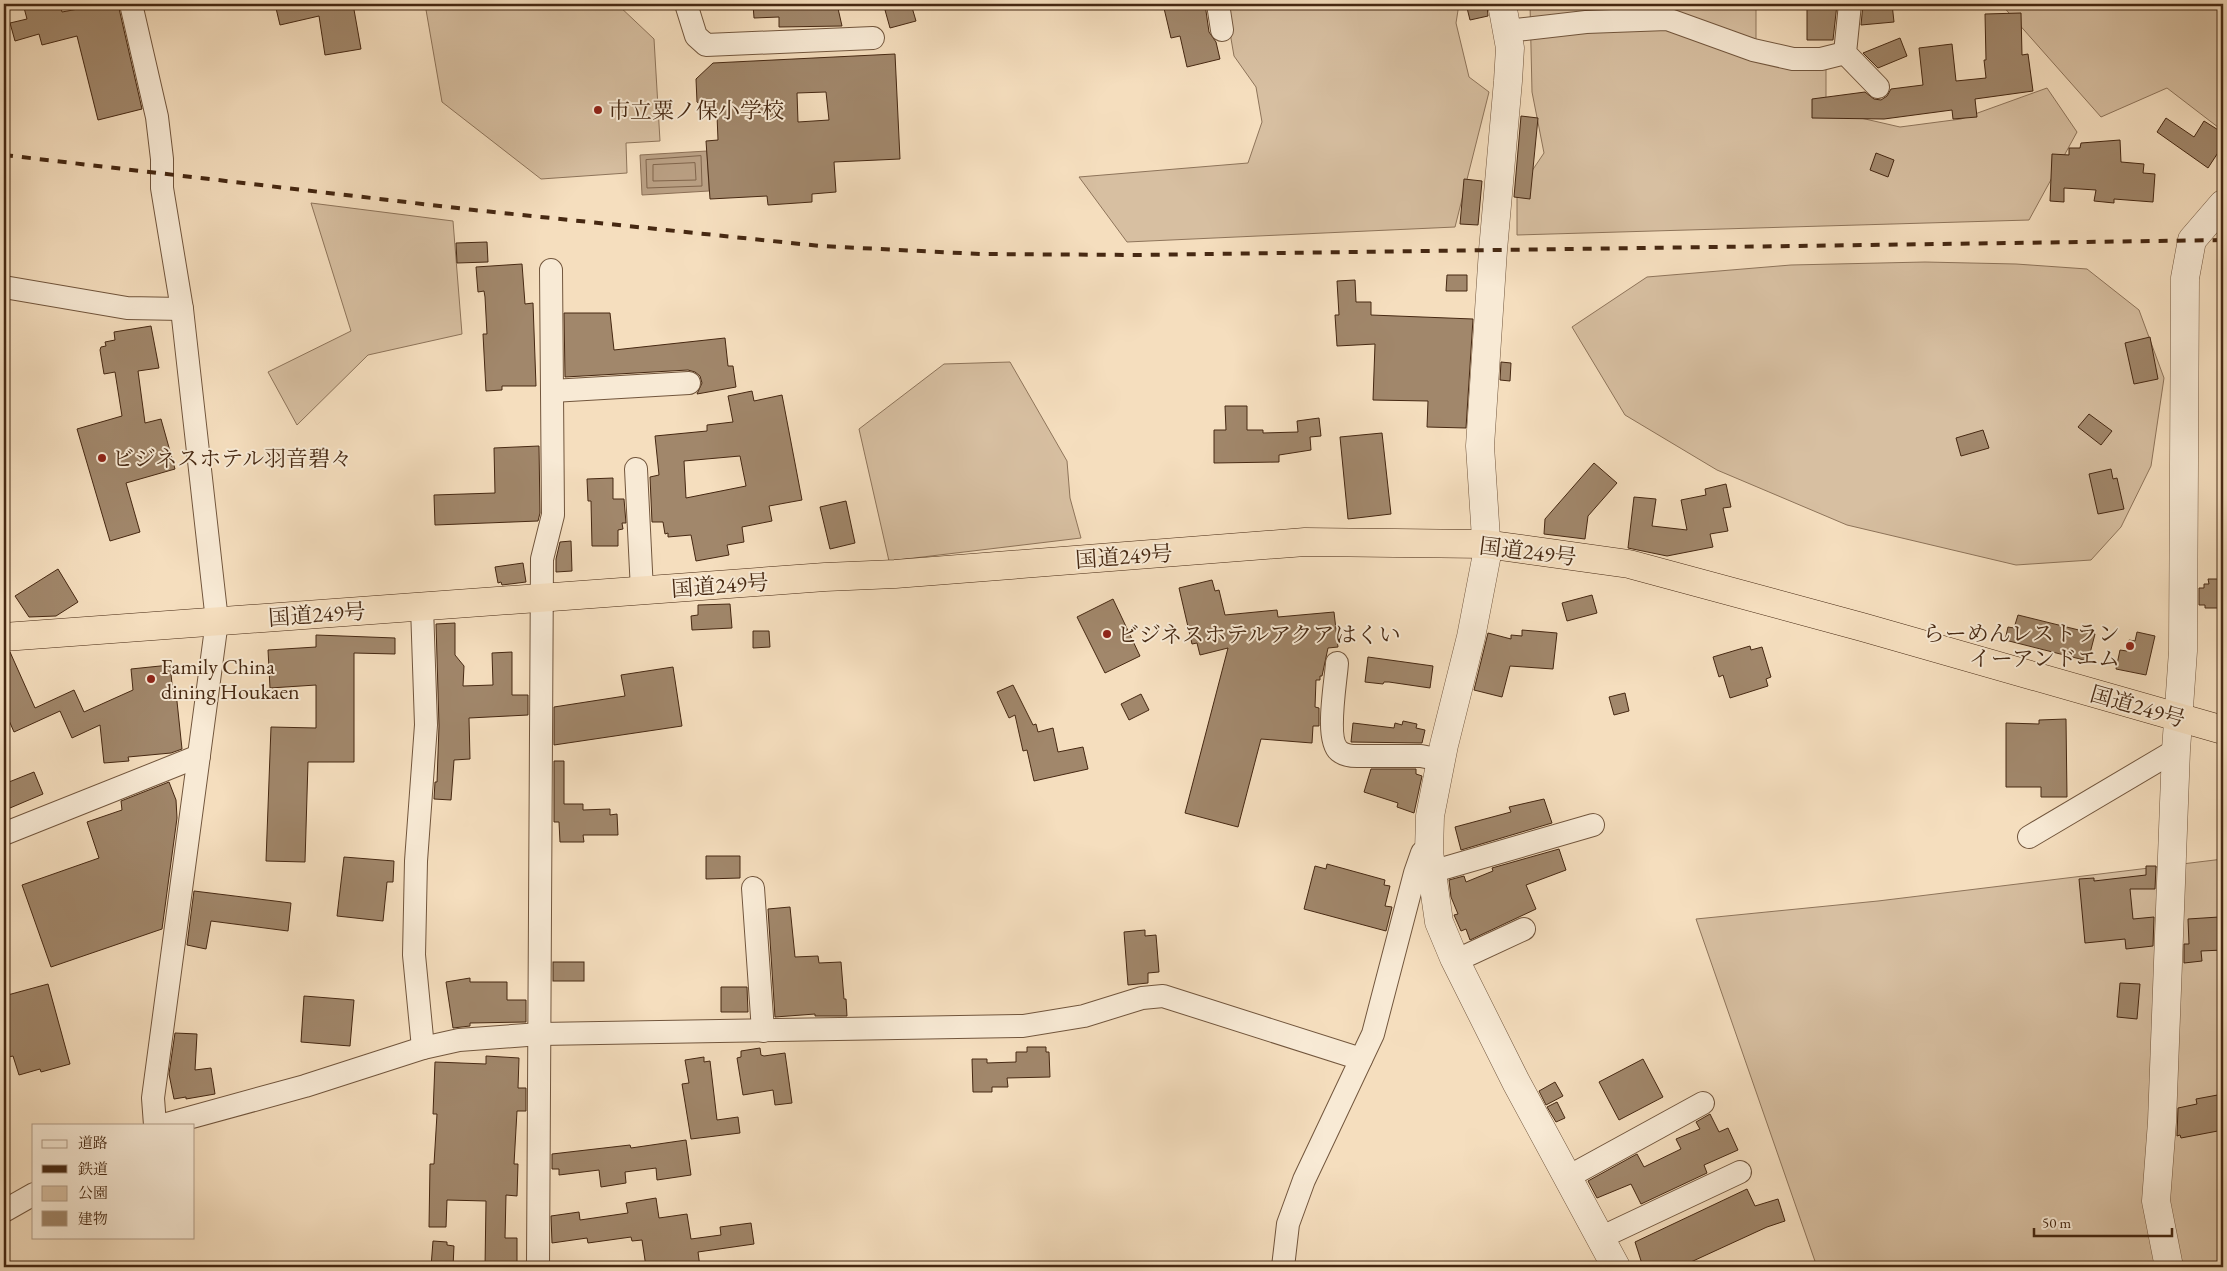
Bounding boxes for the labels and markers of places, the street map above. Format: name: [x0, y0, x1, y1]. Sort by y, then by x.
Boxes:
place label: 市立粟ノ保小学校: [608, 96, 784, 125]
marker: 市立粟ノ保小学校: [592, 104, 604, 116]
place label: ビジネスホテル羽音碧々: [112, 444, 352, 473]
marker: ビジネスホテル羽音碧々: [96, 452, 108, 464]
place label: らーめんレストラン イーアンドエム: [1923, 619, 2120, 673]
place label: ビジネスホテルアクアはくい: [1117, 620, 1401, 649]
marker: ビジネスホテルアクアはくい: [1101, 628, 1113, 640]
marker: らーめんレストラン イーアンドエム: [2124, 640, 2136, 652]
place label: Family China dining Houkaen: [161, 652, 300, 706]
marker: Family China dining Houkaen: [145, 673, 157, 685]

